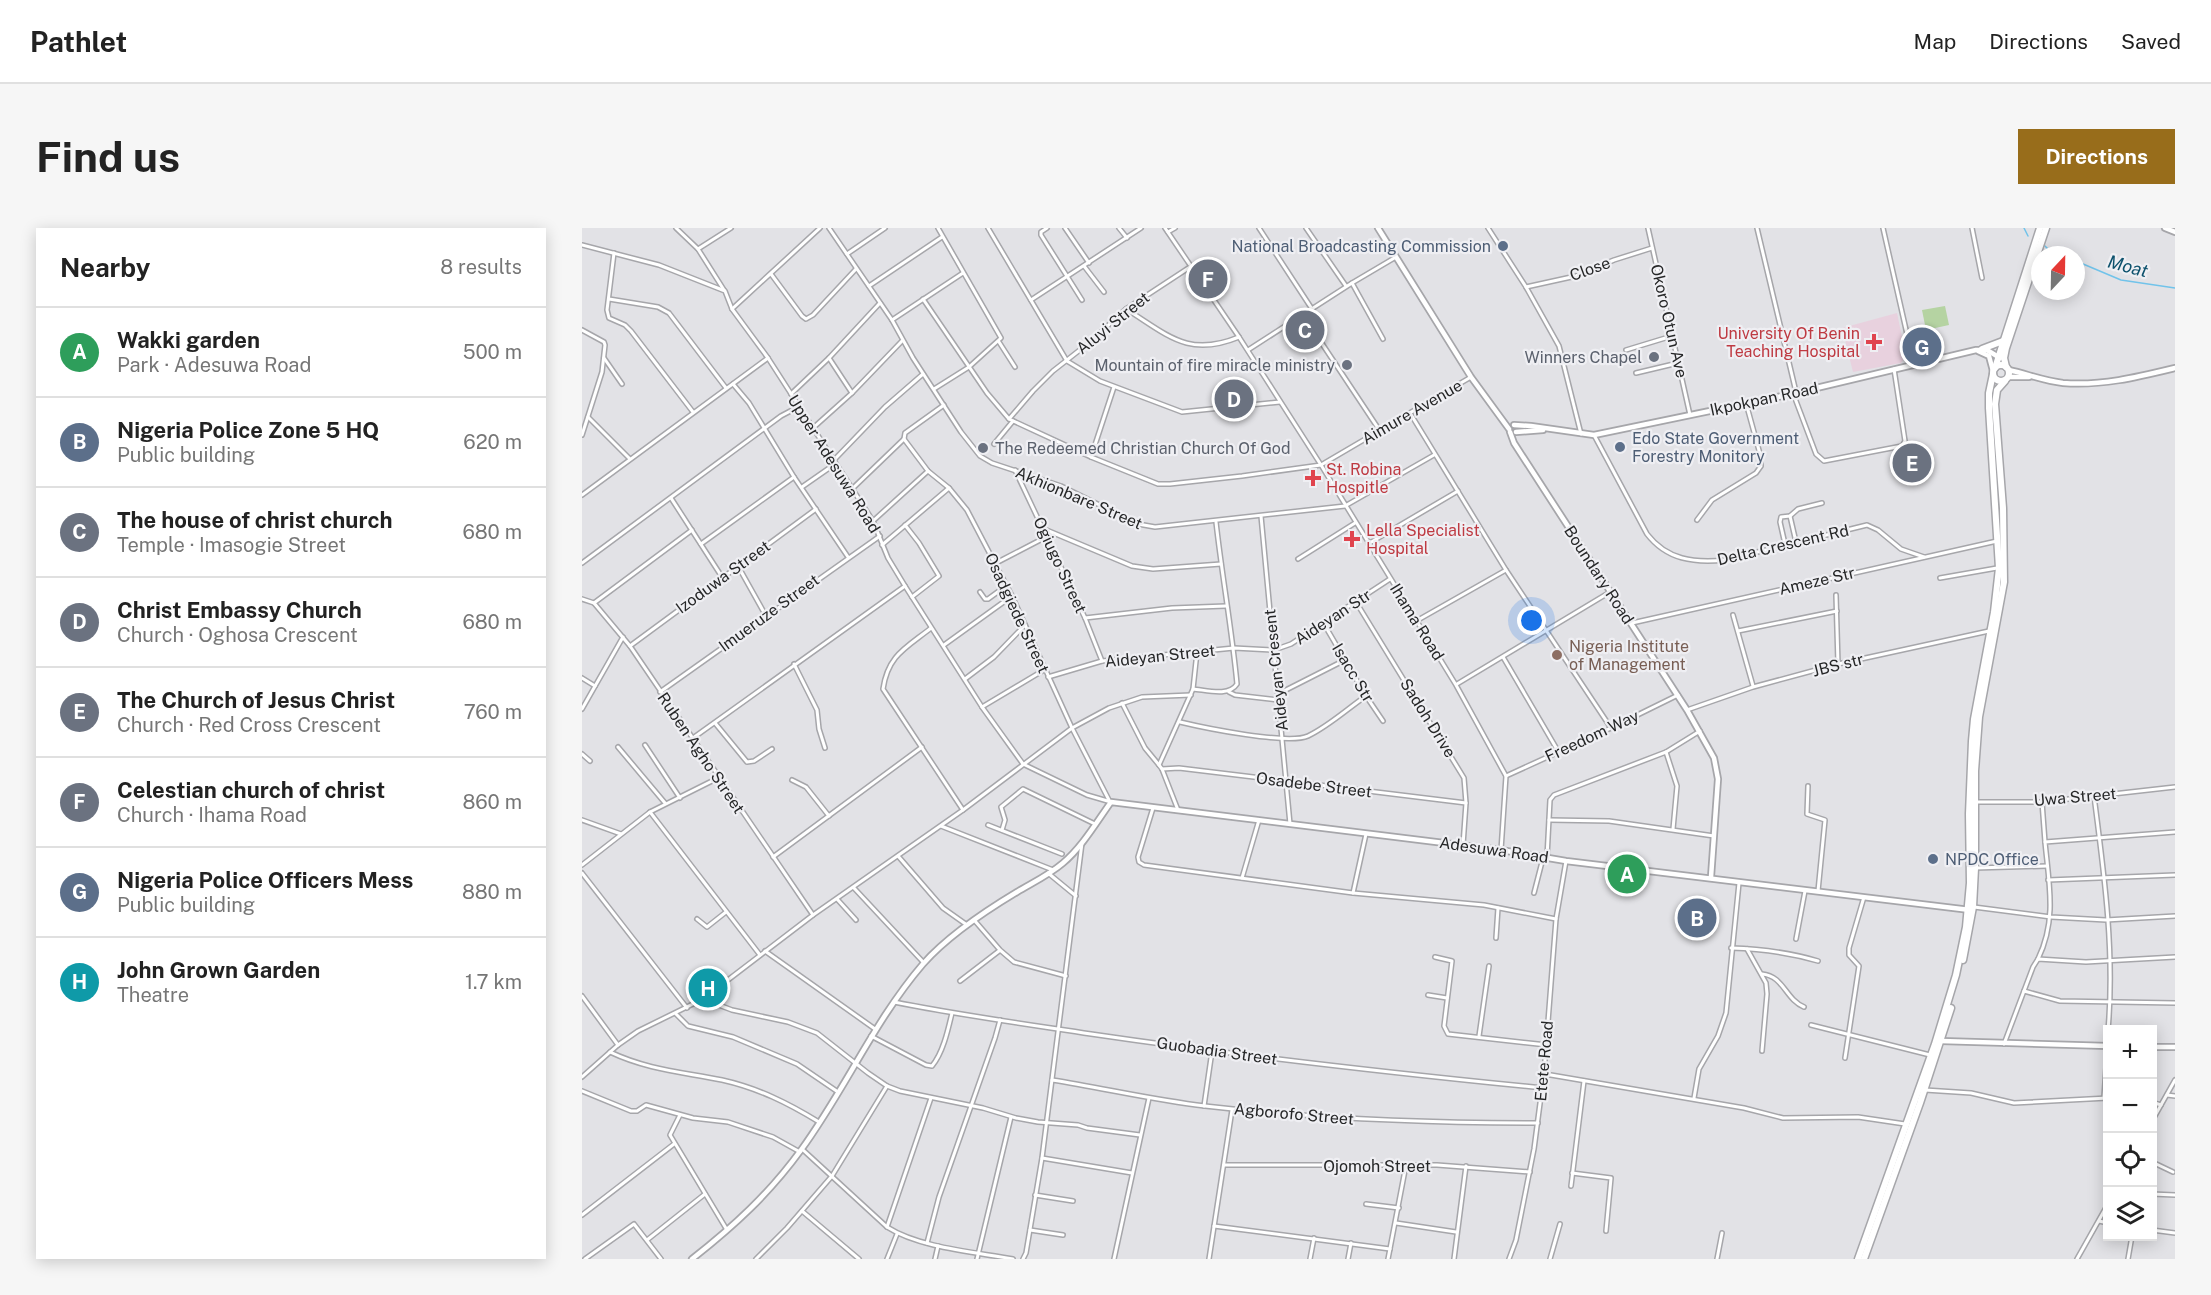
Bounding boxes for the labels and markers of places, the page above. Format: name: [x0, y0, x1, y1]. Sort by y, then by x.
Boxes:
place label: National Broadcasting Commission: [1232, 237, 1491, 256]
marker: National Broadcasting Commission: [1496, 239, 1510, 253]
pin: F: [1188, 256, 1228, 302]
pin: C: [1286, 308, 1324, 352]
place label: University Of Benin Teaching Hospital: [1717, 324, 1860, 361]
pin: G: [1902, 324, 1942, 370]
marker: University Of Benin Teaching Hospital: [1865, 333, 1883, 351]
place label: Winners Chapel: [1525, 348, 1642, 367]
marker: Winners Chapel: [1647, 350, 1661, 364]
place label: Mountain of fire miracle ministry: [1094, 356, 1335, 375]
marker: Mountain of fire miracle ministry: [1340, 358, 1354, 372]
pin: D: [1214, 376, 1254, 422]
place label: Edo State Government Forestry Monitory: [1632, 429, 1799, 466]
place label: The Redeemed Christian Church Of God: [995, 439, 1290, 458]
marker: Edo State Government Forestry Monitory: [1613, 440, 1627, 454]
pin: E: [1892, 440, 1932, 486]
marker: The Redeemed Christian Church Of God: [976, 441, 990, 455]
place label: St. Robina Hospitle: [1326, 460, 1401, 497]
marker: St. Robina Hospitle: [1304, 469, 1322, 487]
place label: Lella Specialist Hospital: [1366, 521, 1480, 558]
marker: Lella Specialist Hospital: [1343, 530, 1361, 548]
place label: Nigeria Institute of Management: [1569, 637, 1689, 674]
marker: Nigeria Institute of Management: [1550, 648, 1564, 662]
place label: NPDC Office: [1945, 850, 2039, 869]
pin: A: [1608, 852, 1646, 896]
marker: NPDC Office: [1926, 852, 1940, 866]
pin: B: [1678, 896, 1716, 940]
pin: H: [688, 966, 728, 1011]

